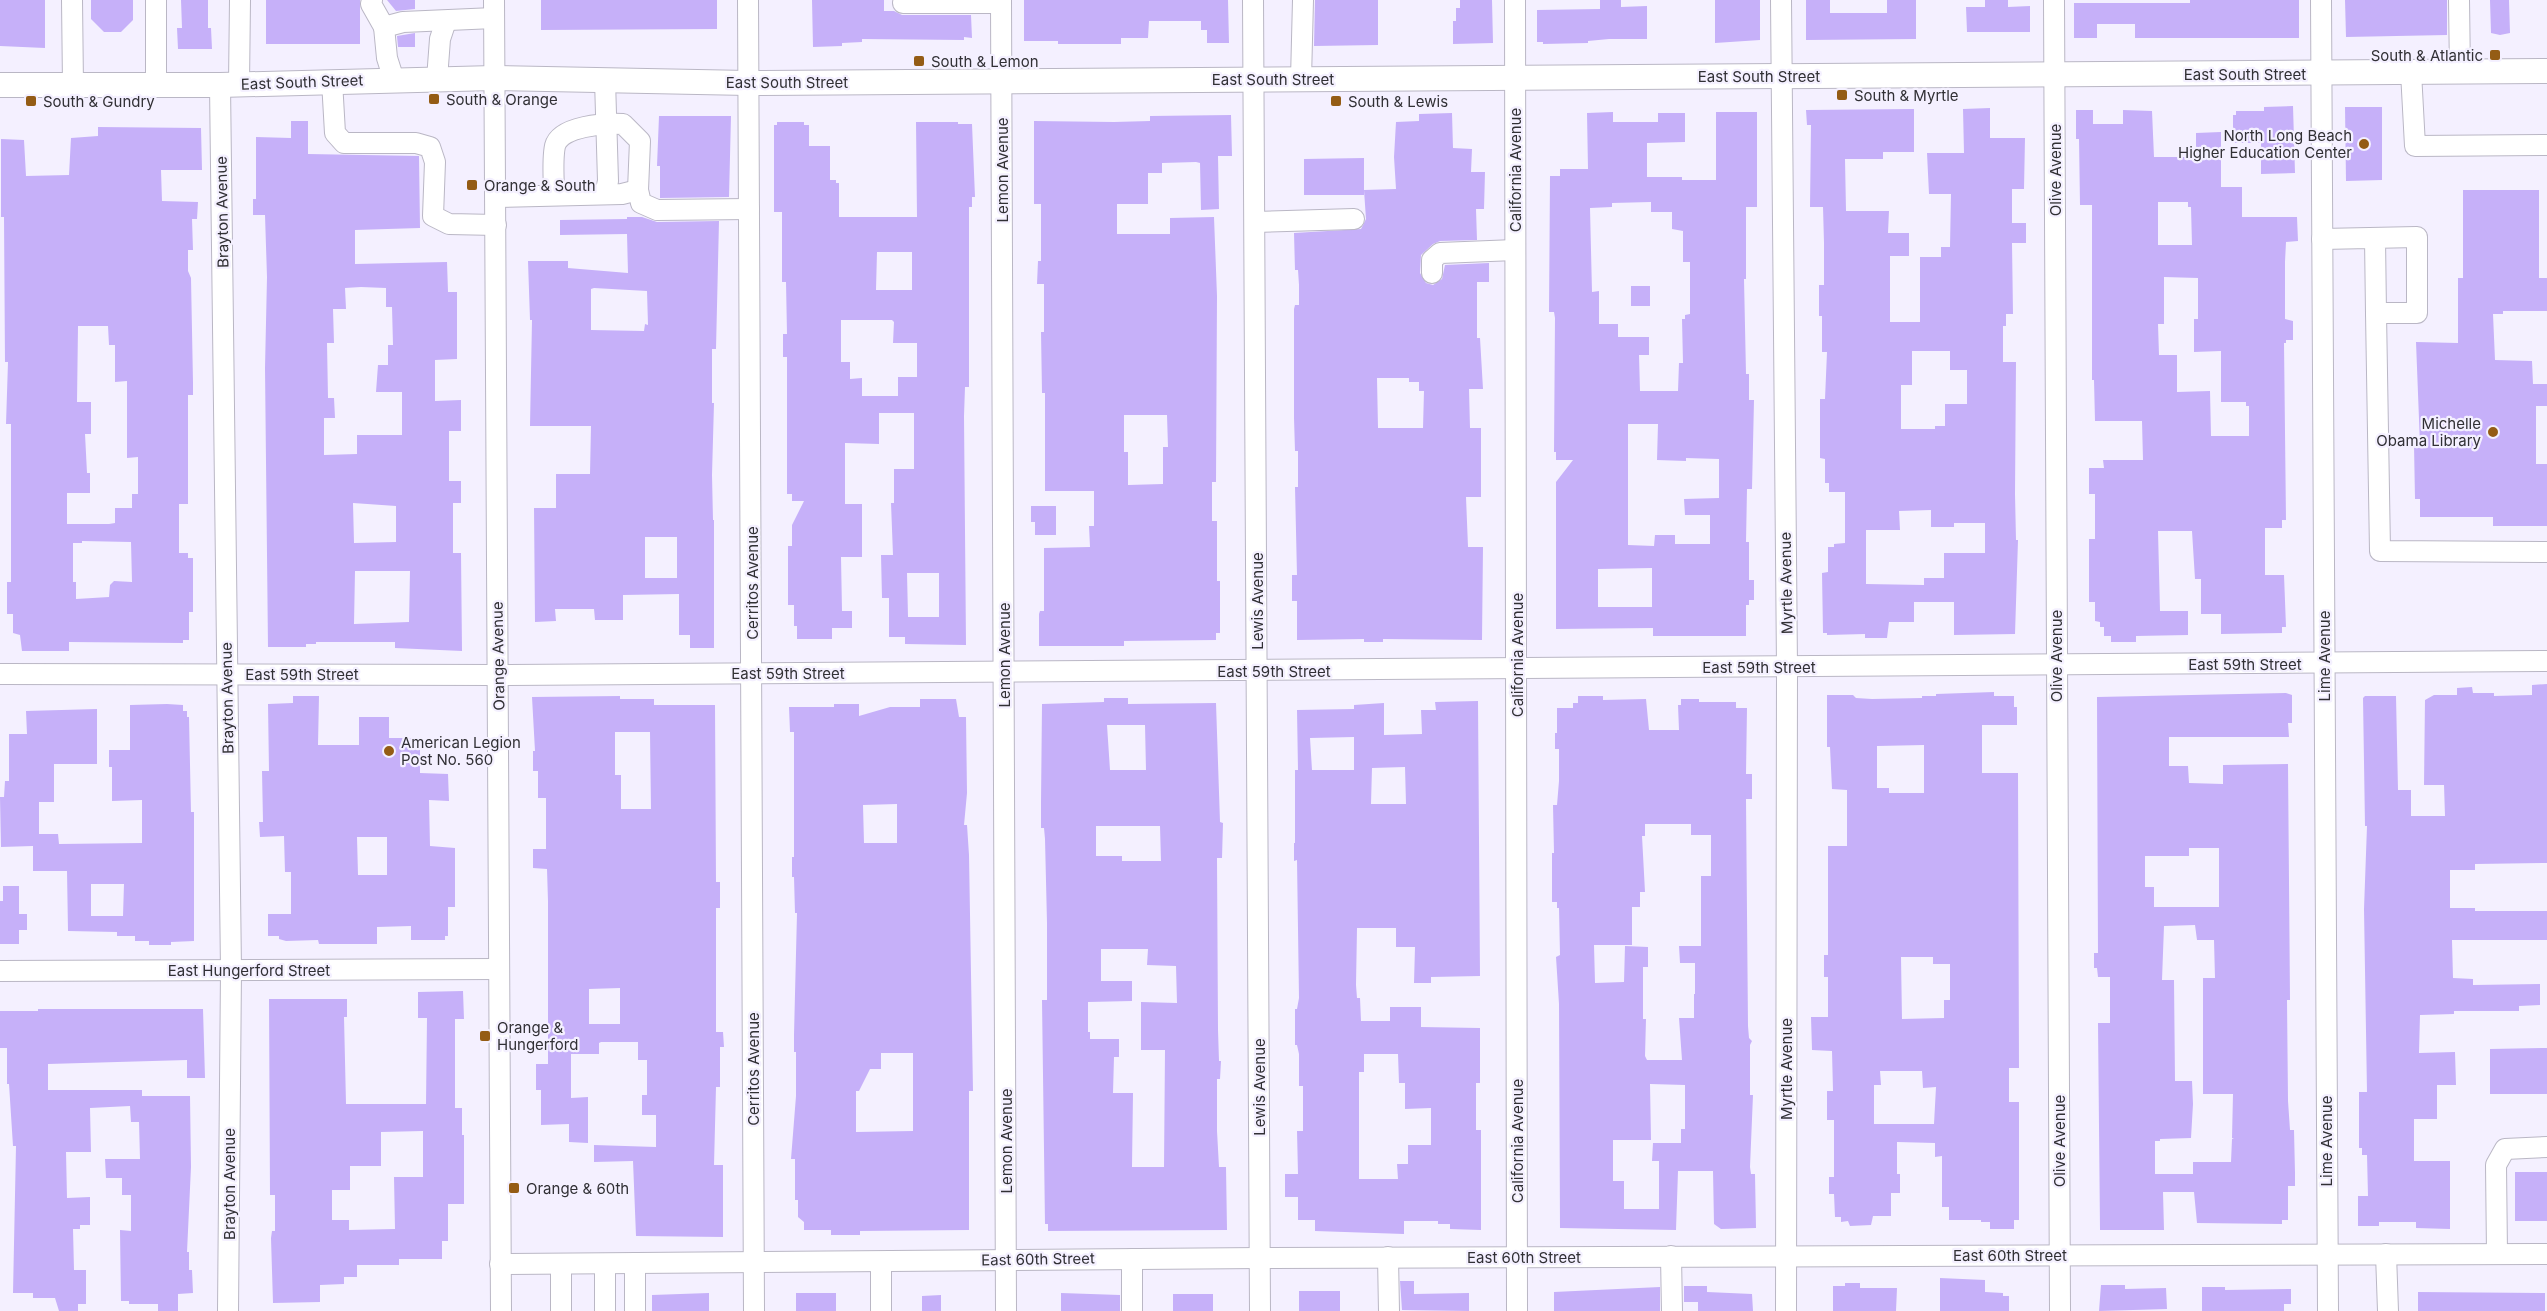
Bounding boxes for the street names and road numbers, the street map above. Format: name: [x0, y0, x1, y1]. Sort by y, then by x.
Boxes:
street label: East South Street: [2184, 65, 2306, 84]
street label: East South Street: [1698, 67, 1820, 86]
street label: East South Street: [241, 70, 364, 94]
street label: East South Street: [1212, 70, 1334, 89]
street label: East South Street: [726, 73, 848, 92]
street label: California Avenue: [1506, 108, 1525, 232]
street label: Lemon Avenue: [993, 117, 1012, 223]
street label: Olive Avenue: [2046, 124, 2065, 216]
street label: Brayton Avenue: [212, 156, 232, 268]
street label: Cerritos Avenue: [743, 526, 762, 640]
street label: Myrtle Avenue: [1776, 532, 1796, 634]
street label: Lewis Avenue: [1248, 552, 1267, 650]
street label: California Avenue: [1508, 593, 1527, 717]
street label: Orange Avenue: [488, 601, 508, 711]
street label: Lemon Avenue: [995, 602, 1014, 708]
street label: Olive Avenue: [2047, 610, 2066, 702]
street label: Lime Avenue: [2315, 611, 2334, 701]
street label: Brayton Avenue: [217, 642, 237, 754]
street label: East 59th Street: [2188, 655, 2302, 674]
street label: East 59th Street: [1702, 658, 1816, 677]
street label: East 59th Street: [1217, 662, 1331, 681]
street label: East 59th Street: [731, 664, 845, 683]
street label: East 59th Street: [245, 665, 359, 684]
street label: East Hungerford Street: [168, 961, 330, 980]
street label: Cerritos Avenue: [744, 1012, 763, 1126]
street label: Myrtle Avenue: [1777, 1018, 1796, 1120]
street label: Lewis Avenue: [1250, 1038, 1269, 1136]
street label: California Avenue: [1508, 1079, 1527, 1203]
street label: Lemon Avenue: [997, 1088, 1016, 1194]
street label: Olive Avenue: [2050, 1095, 2069, 1187]
street label: Lime Avenue: [2317, 1096, 2336, 1186]
street label: Brayton Avenue: [220, 1128, 239, 1240]
street label: East 60th Street: [1953, 1246, 2067, 1265]
street label: East 60th Street: [1467, 1248, 1581, 1267]
street label: East 60th Street: [981, 1249, 1095, 1269]

